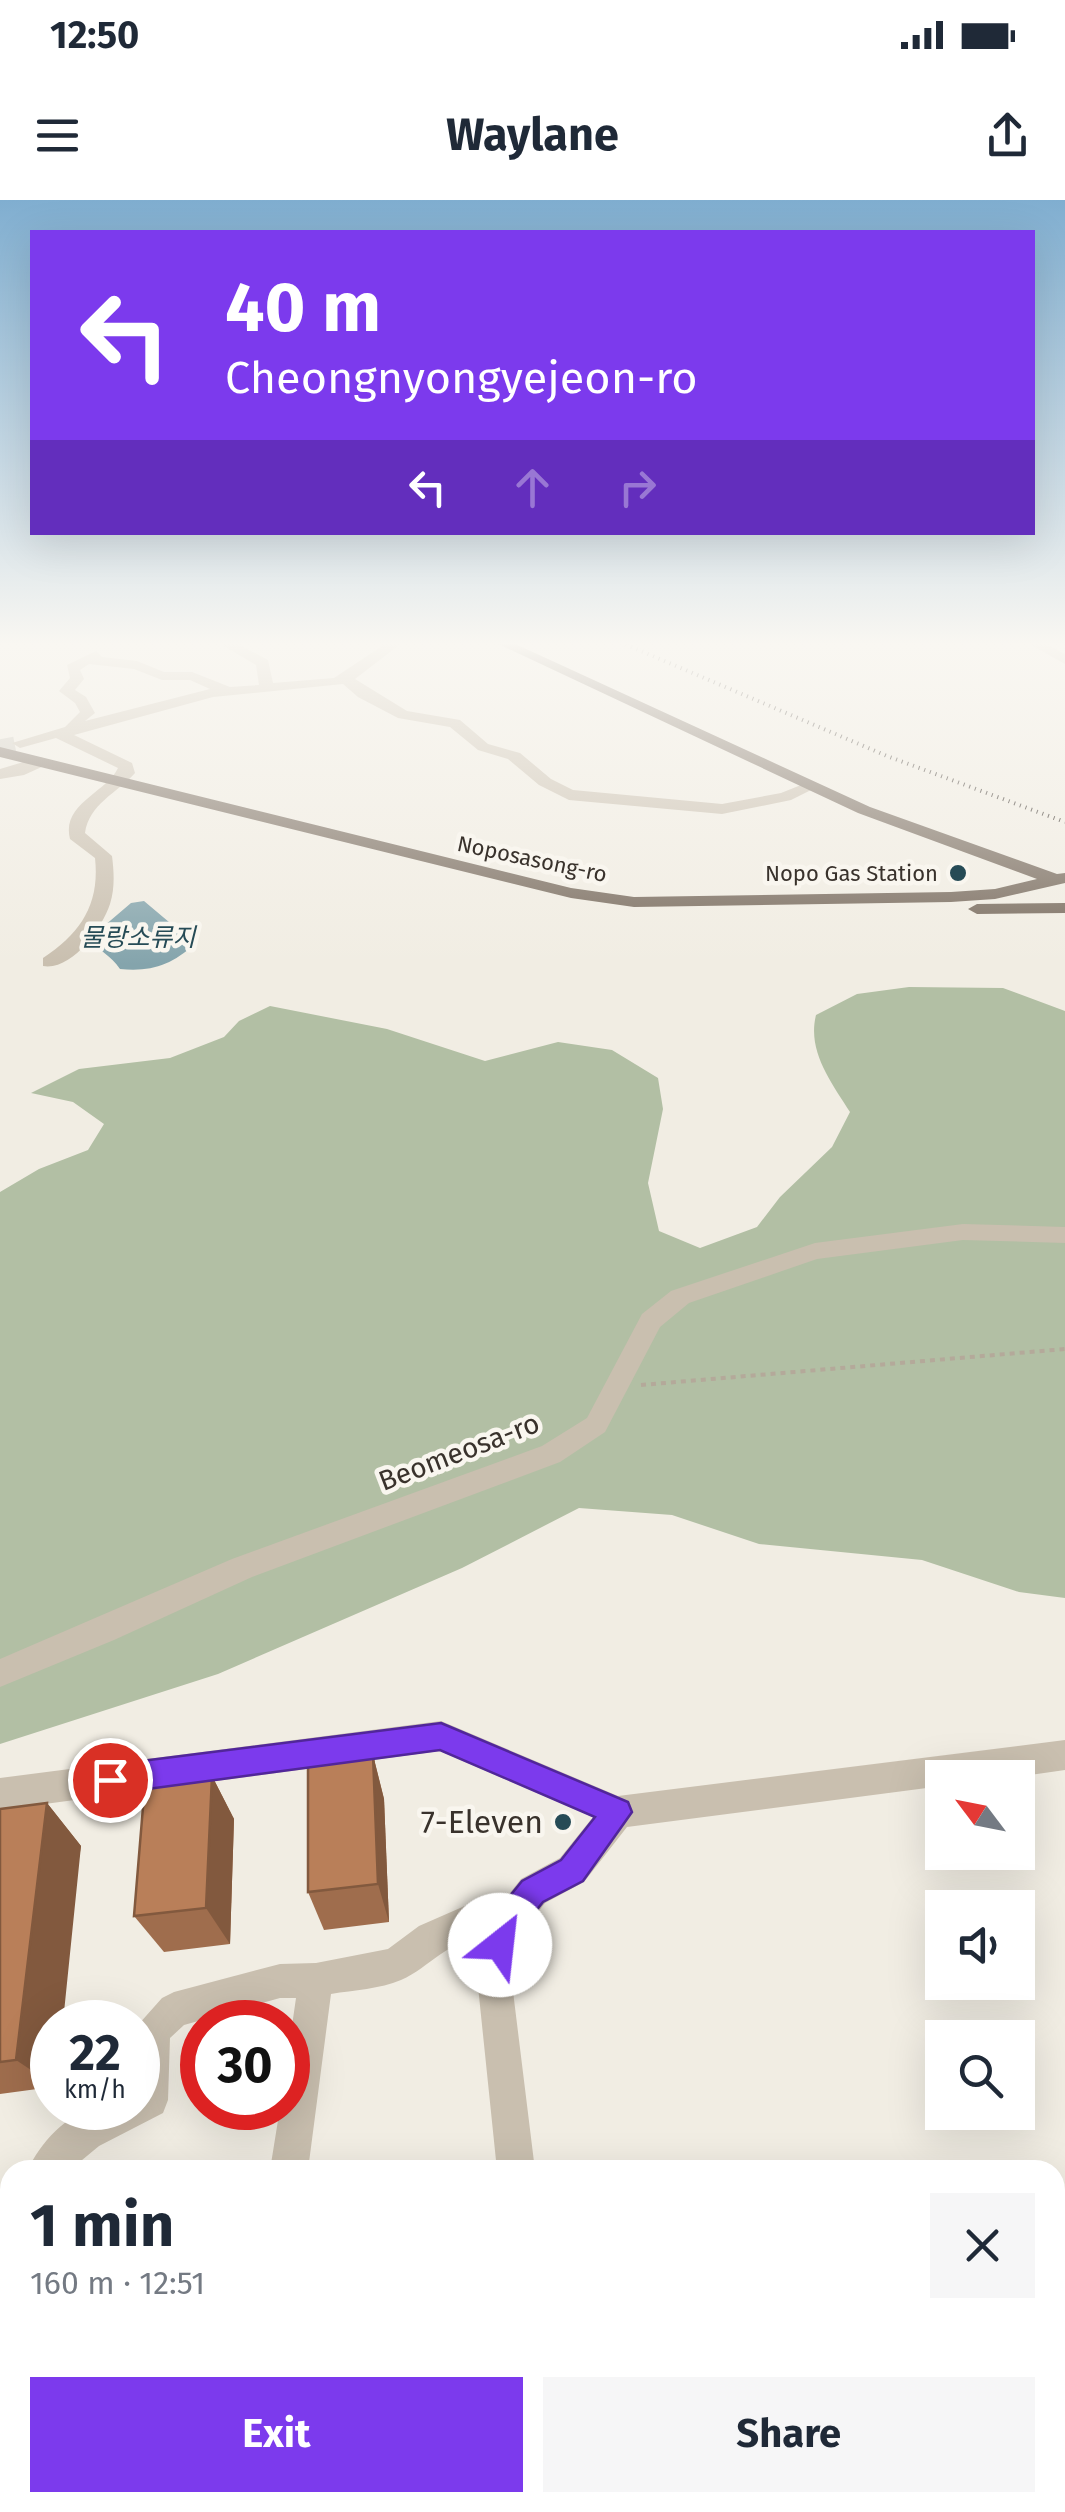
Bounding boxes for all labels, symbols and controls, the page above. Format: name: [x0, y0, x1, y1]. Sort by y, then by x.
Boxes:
text: 12:50: [50, 12, 139, 58]
icon: menu: [30, 108, 85, 163]
text: Waylane: [446, 108, 619, 162]
icon: share: [980, 108, 1035, 163]
text: 40 m: [225, 266, 381, 350]
icon: left: [60, 270, 190, 400]
text: Cheongnyongyejeon-ro: [225, 351, 697, 405]
icon: left: [400, 460, 455, 515]
icon: ahead: [505, 460, 560, 515]
icon: right: [610, 460, 665, 515]
street label: Noposasong-ro: [455, 830, 609, 888]
place label: Nopo Gas Station: [765, 860, 938, 887]
marker: Nopo Gas Station: [947, 862, 969, 884]
water label: 물랑소류지: [80, 923, 197, 953]
street label: Beomeosa-ro: [374, 1406, 544, 1498]
pin: [68, 1738, 153, 1823]
icon: arrive: [83, 1753, 138, 1808]
north arrow: [925, 1760, 1035, 1870]
map controls: [925, 1760, 1035, 2130]
place label: 7-Eleven: [421, 1803, 543, 1841]
marker: 7-Eleven: [552, 1811, 574, 1833]
button: sound: [925, 1890, 1035, 2000]
position arrow: [448, 1893, 552, 1997]
speed limit sign: 30: [180, 2000, 310, 2130]
button: search: [925, 2020, 1035, 2130]
text: 22: [69, 2023, 121, 2083]
text: km/h: [64, 2075, 126, 2105]
text: 1 min: [30, 2190, 174, 2262]
button: close: [930, 2193, 1035, 2298]
text: 160 m · 12:51: [30, 2264, 205, 2302]
button: Exit: [30, 2377, 523, 2492]
button: Share: [543, 2377, 1035, 2492]

